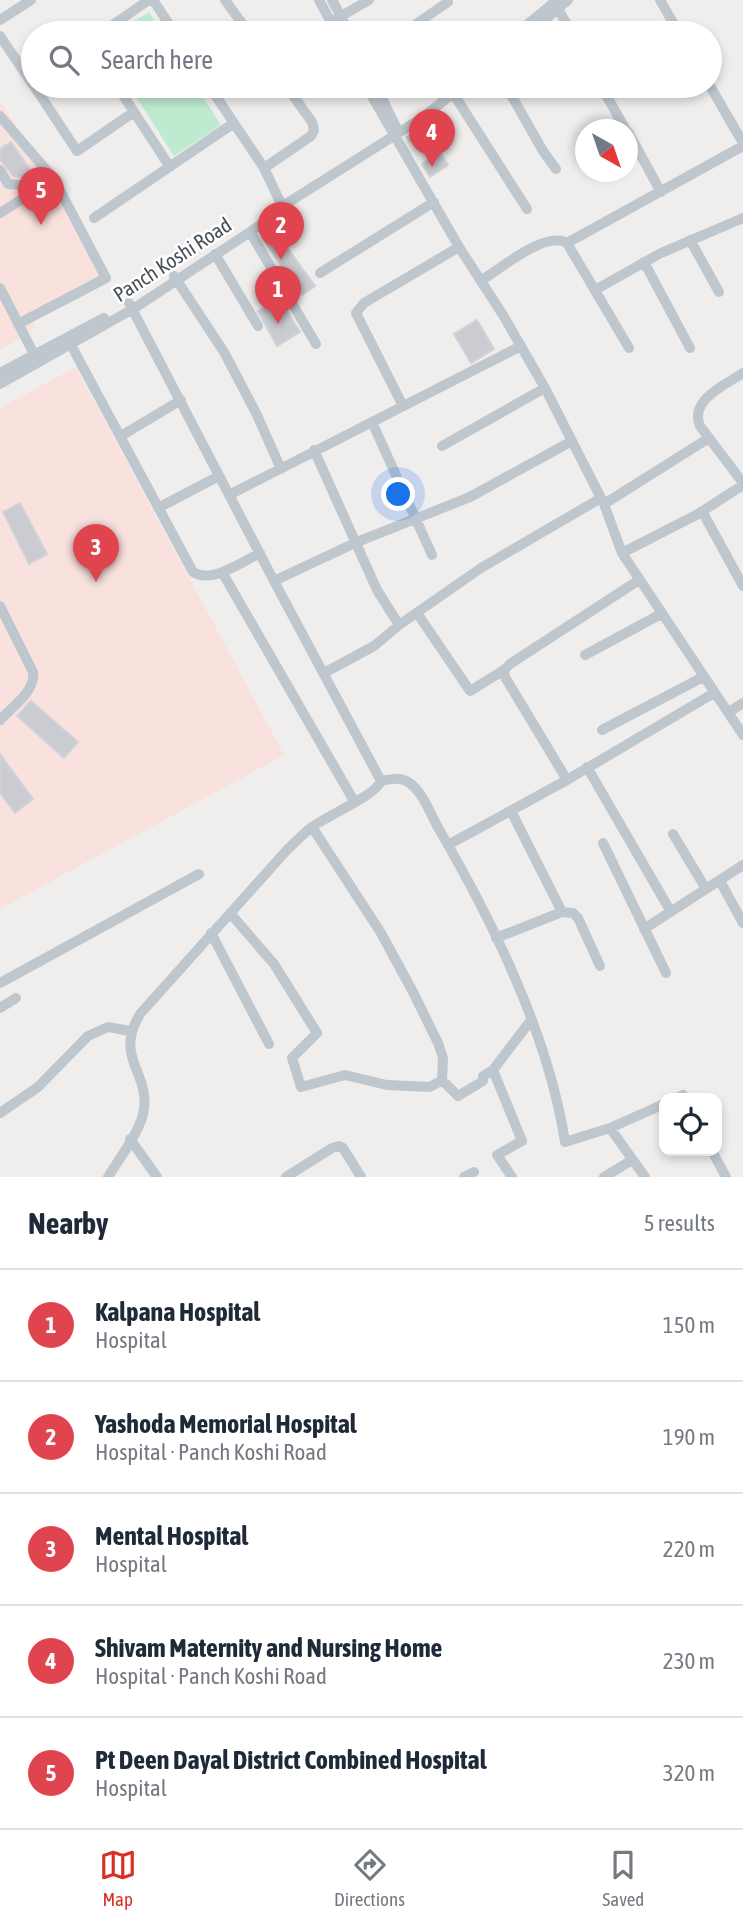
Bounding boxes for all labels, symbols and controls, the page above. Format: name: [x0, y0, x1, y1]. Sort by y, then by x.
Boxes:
search box: [21, 21, 722, 98]
icon: search: [45, 41, 83, 79]
text: Search here: [101, 45, 213, 75]
pin: 4: [409, 109, 455, 167]
north arrow: [575, 119, 638, 182]
pin: 5: [18, 167, 64, 225]
pin: 2: [258, 202, 304, 260]
street label: Panch Koshi Road: [109, 212, 235, 306]
pin: 1: [255, 266, 301, 324]
your location: [381, 477, 415, 511]
pin: 3: [73, 524, 119, 582]
map controls: [659, 1093, 722, 1156]
button: locate: [659, 1093, 722, 1156]
text: Nearby: [28, 1206, 108, 1240]
text: 5 results: [644, 1210, 715, 1236]
text: Kalpana Hospital: [95, 1297, 260, 1327]
text: 1: [46, 1312, 56, 1338]
text: 150 m: [663, 1312, 715, 1338]
text: Hospital: [95, 1327, 167, 1353]
text: Yashoda Memorial Hospital: [95, 1409, 357, 1439]
text: 2: [46, 1424, 56, 1450]
text: 190 m: [663, 1424, 715, 1450]
text: Hospital · Panch Koshi Road: [95, 1439, 327, 1465]
text: Mental Hospital: [95, 1521, 248, 1551]
text: 3: [46, 1536, 56, 1562]
text: 220 m: [663, 1536, 715, 1562]
text: Hospital: [95, 1551, 167, 1577]
text: Shivam Maternity and Nursing Home: [95, 1633, 442, 1663]
text: 4: [46, 1648, 56, 1674]
text: 230 m: [663, 1648, 715, 1674]
text: Hospital · Panch Koshi Road: [95, 1663, 327, 1689]
text: Pt Deen Dayal District Combined Hospital: [95, 1745, 487, 1775]
text: 5: [46, 1760, 56, 1786]
text: 320 m: [663, 1760, 715, 1786]
text: Hospital: [95, 1775, 167, 1801]
tab: Map: [99, 1846, 137, 1910]
tab: Directions: [334, 1846, 405, 1910]
tab: Saved: [602, 1846, 644, 1910]

